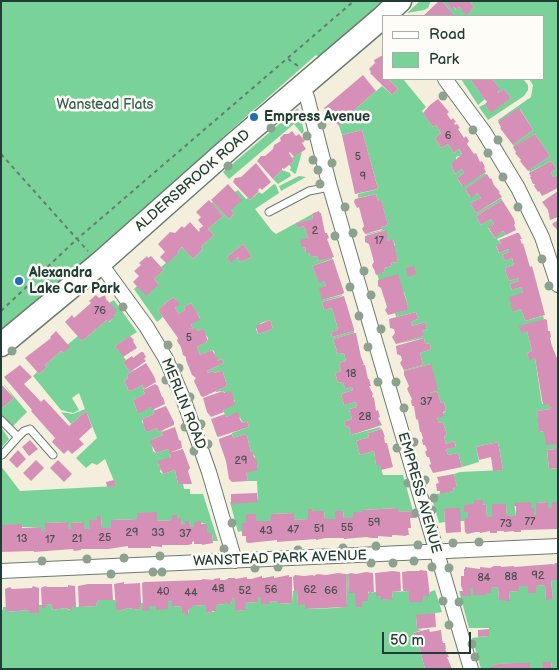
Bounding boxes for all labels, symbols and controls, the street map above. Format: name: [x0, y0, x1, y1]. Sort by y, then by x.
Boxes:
legend: [382, 15, 544, 80]
text: Road: [429, 25, 465, 44]
text: Park: [429, 50, 459, 69]
park label: Wanstead Flats: [56, 97, 154, 113]
place label: Empress Avenue: [264, 109, 370, 125]
marker: Empress Avenue: [248, 111, 260, 123]
street label: ALDERSBROOK ROAD: [132, 126, 254, 236]
house number: 6: [445, 129, 451, 143]
house number: 5: [355, 150, 361, 164]
house number: 9: [360, 170, 366, 184]
house number: 2: [312, 224, 318, 238]
house number: 17: [374, 234, 384, 248]
place label: Alexandra Lake Car Park: [29, 265, 120, 298]
marker: Alexandra Lake Car Park: [13, 275, 25, 287]
house number: 76: [94, 304, 106, 318]
house number: 5: [186, 331, 192, 345]
street label: MERLIN ROAD: [157, 356, 209, 452]
house number: 18: [346, 367, 356, 381]
house number: 37: [420, 395, 432, 409]
house number: 28: [359, 410, 371, 424]
street label: EMPRESS AVENUE: [394, 430, 444, 556]
house number: 29: [235, 454, 247, 468]
house number: 77: [525, 515, 535, 529]
house number: 59: [368, 516, 380, 530]
house number: 73: [500, 517, 512, 531]
house number: 55: [341, 521, 353, 535]
house number: 51: [314, 522, 324, 536]
house number: 47: [287, 523, 299, 537]
house number: 43: [259, 524, 273, 538]
house number: 29: [126, 526, 138, 540]
house number: 33: [151, 526, 165, 540]
house number: 37: [179, 527, 191, 541]
house number: 25: [99, 531, 111, 545]
house number: 13: [16, 532, 28, 546]
house number: 21: [72, 532, 82, 546]
house number: 17: [45, 533, 55, 547]
street label: WANSTEAD PARK AVENUE: [193, 548, 367, 570]
house number: 92: [532, 569, 544, 583]
house number: 88: [505, 570, 517, 584]
house number: 84: [477, 571, 491, 585]
house number: 48: [211, 582, 225, 596]
house number: 56: [264, 583, 278, 597]
house number: 62: [303, 583, 317, 597]
house number: 52: [239, 584, 251, 598]
house number: 66: [324, 584, 338, 598]
house number: 40: [156, 585, 170, 599]
house number: 44: [184, 586, 198, 600]
scale bar: [384, 622, 473, 654]
text: 50 m: [390, 631, 424, 650]

